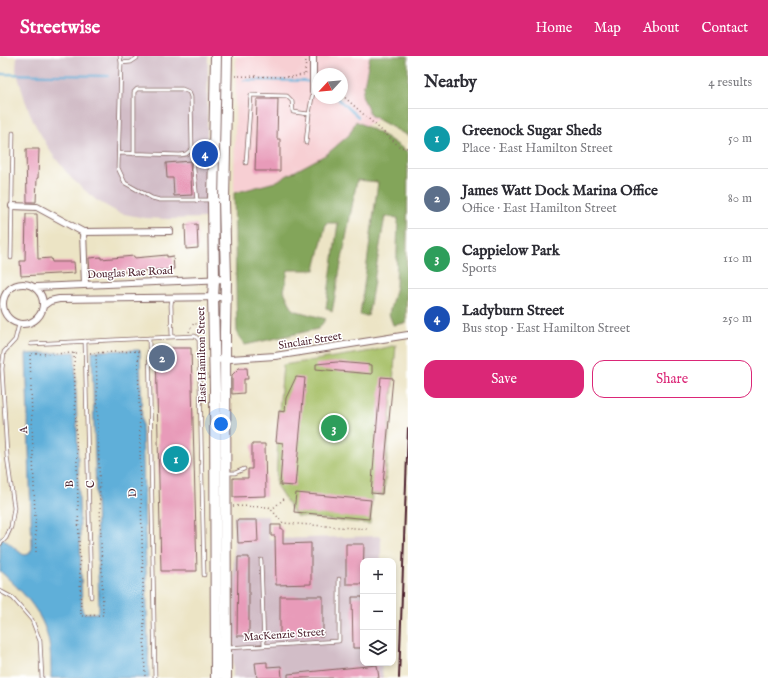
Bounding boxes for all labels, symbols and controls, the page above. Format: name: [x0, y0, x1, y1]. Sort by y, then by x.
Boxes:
text: Streetwise: [20, 16, 100, 40]
text: Home: [536, 19, 572, 37]
text: Map: [594, 19, 621, 37]
text: About: [643, 19, 679, 37]
text: Contact: [701, 19, 748, 37]
north arrow: [312, 68, 348, 104]
text: Nearby: [424, 72, 477, 93]
text: 4 results: [708, 74, 752, 91]
text: Greenock Sugar Sheds: [462, 121, 602, 140]
text: 1: [435, 130, 439, 147]
text: 50 m: [728, 130, 752, 147]
pin: 4: [192, 139, 218, 169]
text: Place · East Hamilton Street: [462, 140, 613, 157]
text: James Watt Dock Marina Office: [462, 181, 658, 200]
text: 2: [434, 190, 440, 207]
text: 80 m: [728, 190, 752, 207]
text: Office · East Hamilton Street: [462, 200, 617, 217]
text: Cappielow Park: [462, 241, 560, 260]
text: 3: [435, 250, 439, 267]
text: 110 m: [723, 250, 752, 267]
text: Sports: [462, 260, 497, 277]
street label: Douglas Rae Road: [87, 264, 173, 282]
text: Ladyburn Street: [462, 301, 564, 320]
street label: East Hamilton Street: [194, 307, 210, 403]
text: 4: [434, 310, 440, 327]
text: 250 m: [722, 310, 752, 327]
text: Bus stop · East Hamilton Street: [462, 320, 630, 337]
street label: Sinclair Street: [277, 329, 343, 353]
pin: 2: [149, 343, 175, 373]
button: Save: [424, 360, 584, 398]
button: Share: [592, 360, 752, 398]
pin: 3: [321, 413, 347, 443]
your location: [211, 414, 231, 434]
street label: A: [17, 425, 31, 435]
pin: 1: [163, 444, 189, 474]
street label: B: [63, 480, 77, 488]
street label: C: [84, 480, 98, 488]
street label: D: [126, 488, 140, 498]
map controls: [360, 558, 396, 666]
button: +: [360, 558, 396, 594]
button: −: [360, 594, 396, 630]
street label: MacKenzie Street: [243, 625, 325, 645]
button: layers: [360, 630, 396, 666]

